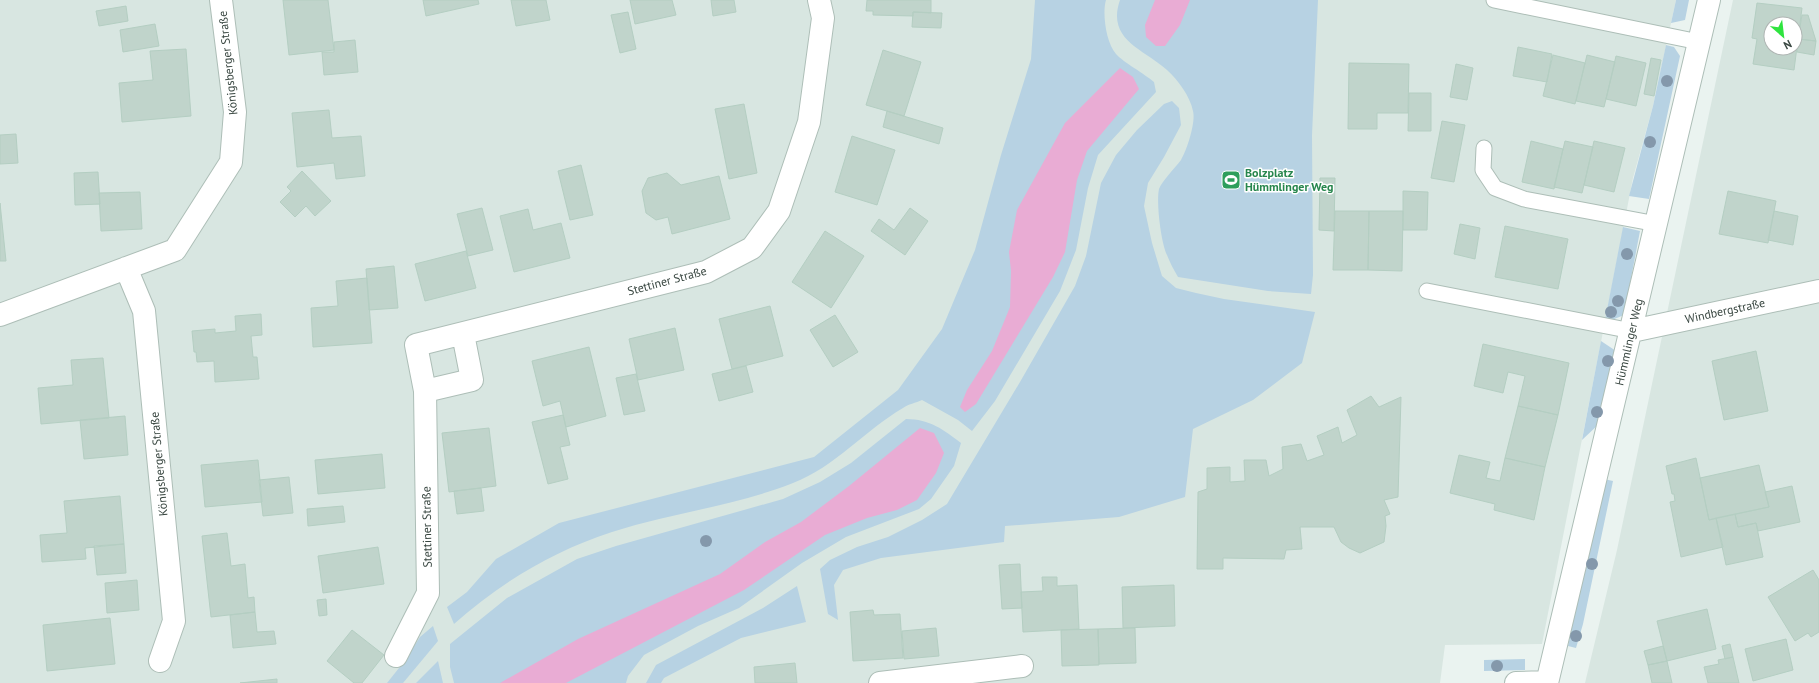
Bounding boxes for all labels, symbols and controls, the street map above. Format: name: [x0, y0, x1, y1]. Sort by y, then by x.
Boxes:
street label: Königsberger Straße: [215, 10, 240, 116]
north arrow: [1763, 16, 1803, 56]
text: N: [1781, 37, 1794, 53]
place label: Bolzplatz Hümmlinger Weg: [1245, 165, 1334, 194]
sports icon: Bolzplatz Hümmlinger Weg: [1220, 169, 1242, 191]
street label: Stettiner Straße: [626, 263, 708, 298]
street label: Windbergstraße: [1683, 295, 1766, 326]
street label: Hümmlinger Weg: [1611, 297, 1646, 387]
street label: Königsberger Straße: [146, 411, 171, 517]
street label: Stettiner Straße: [418, 486, 435, 568]

